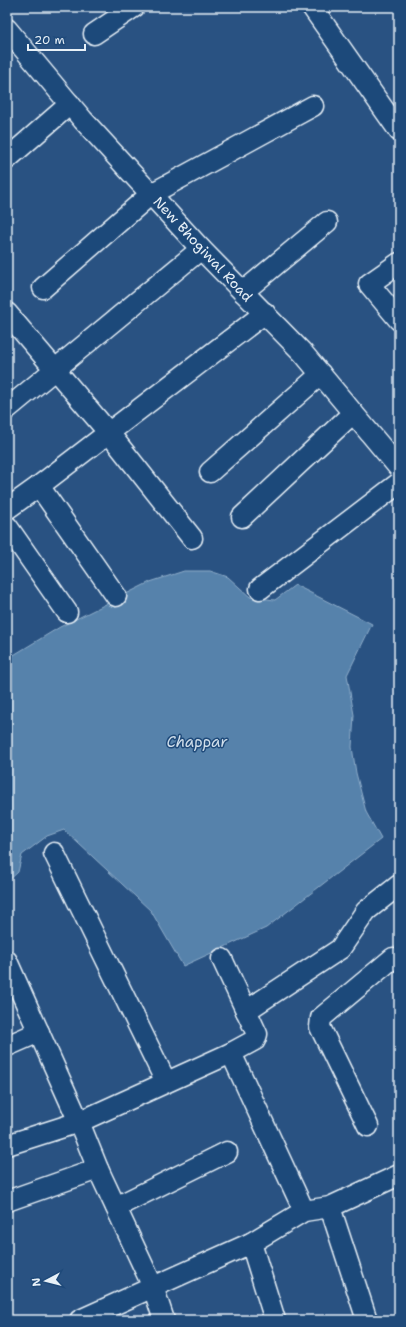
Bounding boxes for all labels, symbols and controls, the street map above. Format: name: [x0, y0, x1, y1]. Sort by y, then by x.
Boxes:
scale bar: [28, 26, 85, 52]
text: 20 m: [34, 32, 65, 48]
street label: New Bhogiwal Road: [150, 193, 257, 305]
water label: Chappar: [167, 732, 228, 752]
north arrow: [26, 1261, 66, 1301]
text: N: [29, 1277, 45, 1287]

